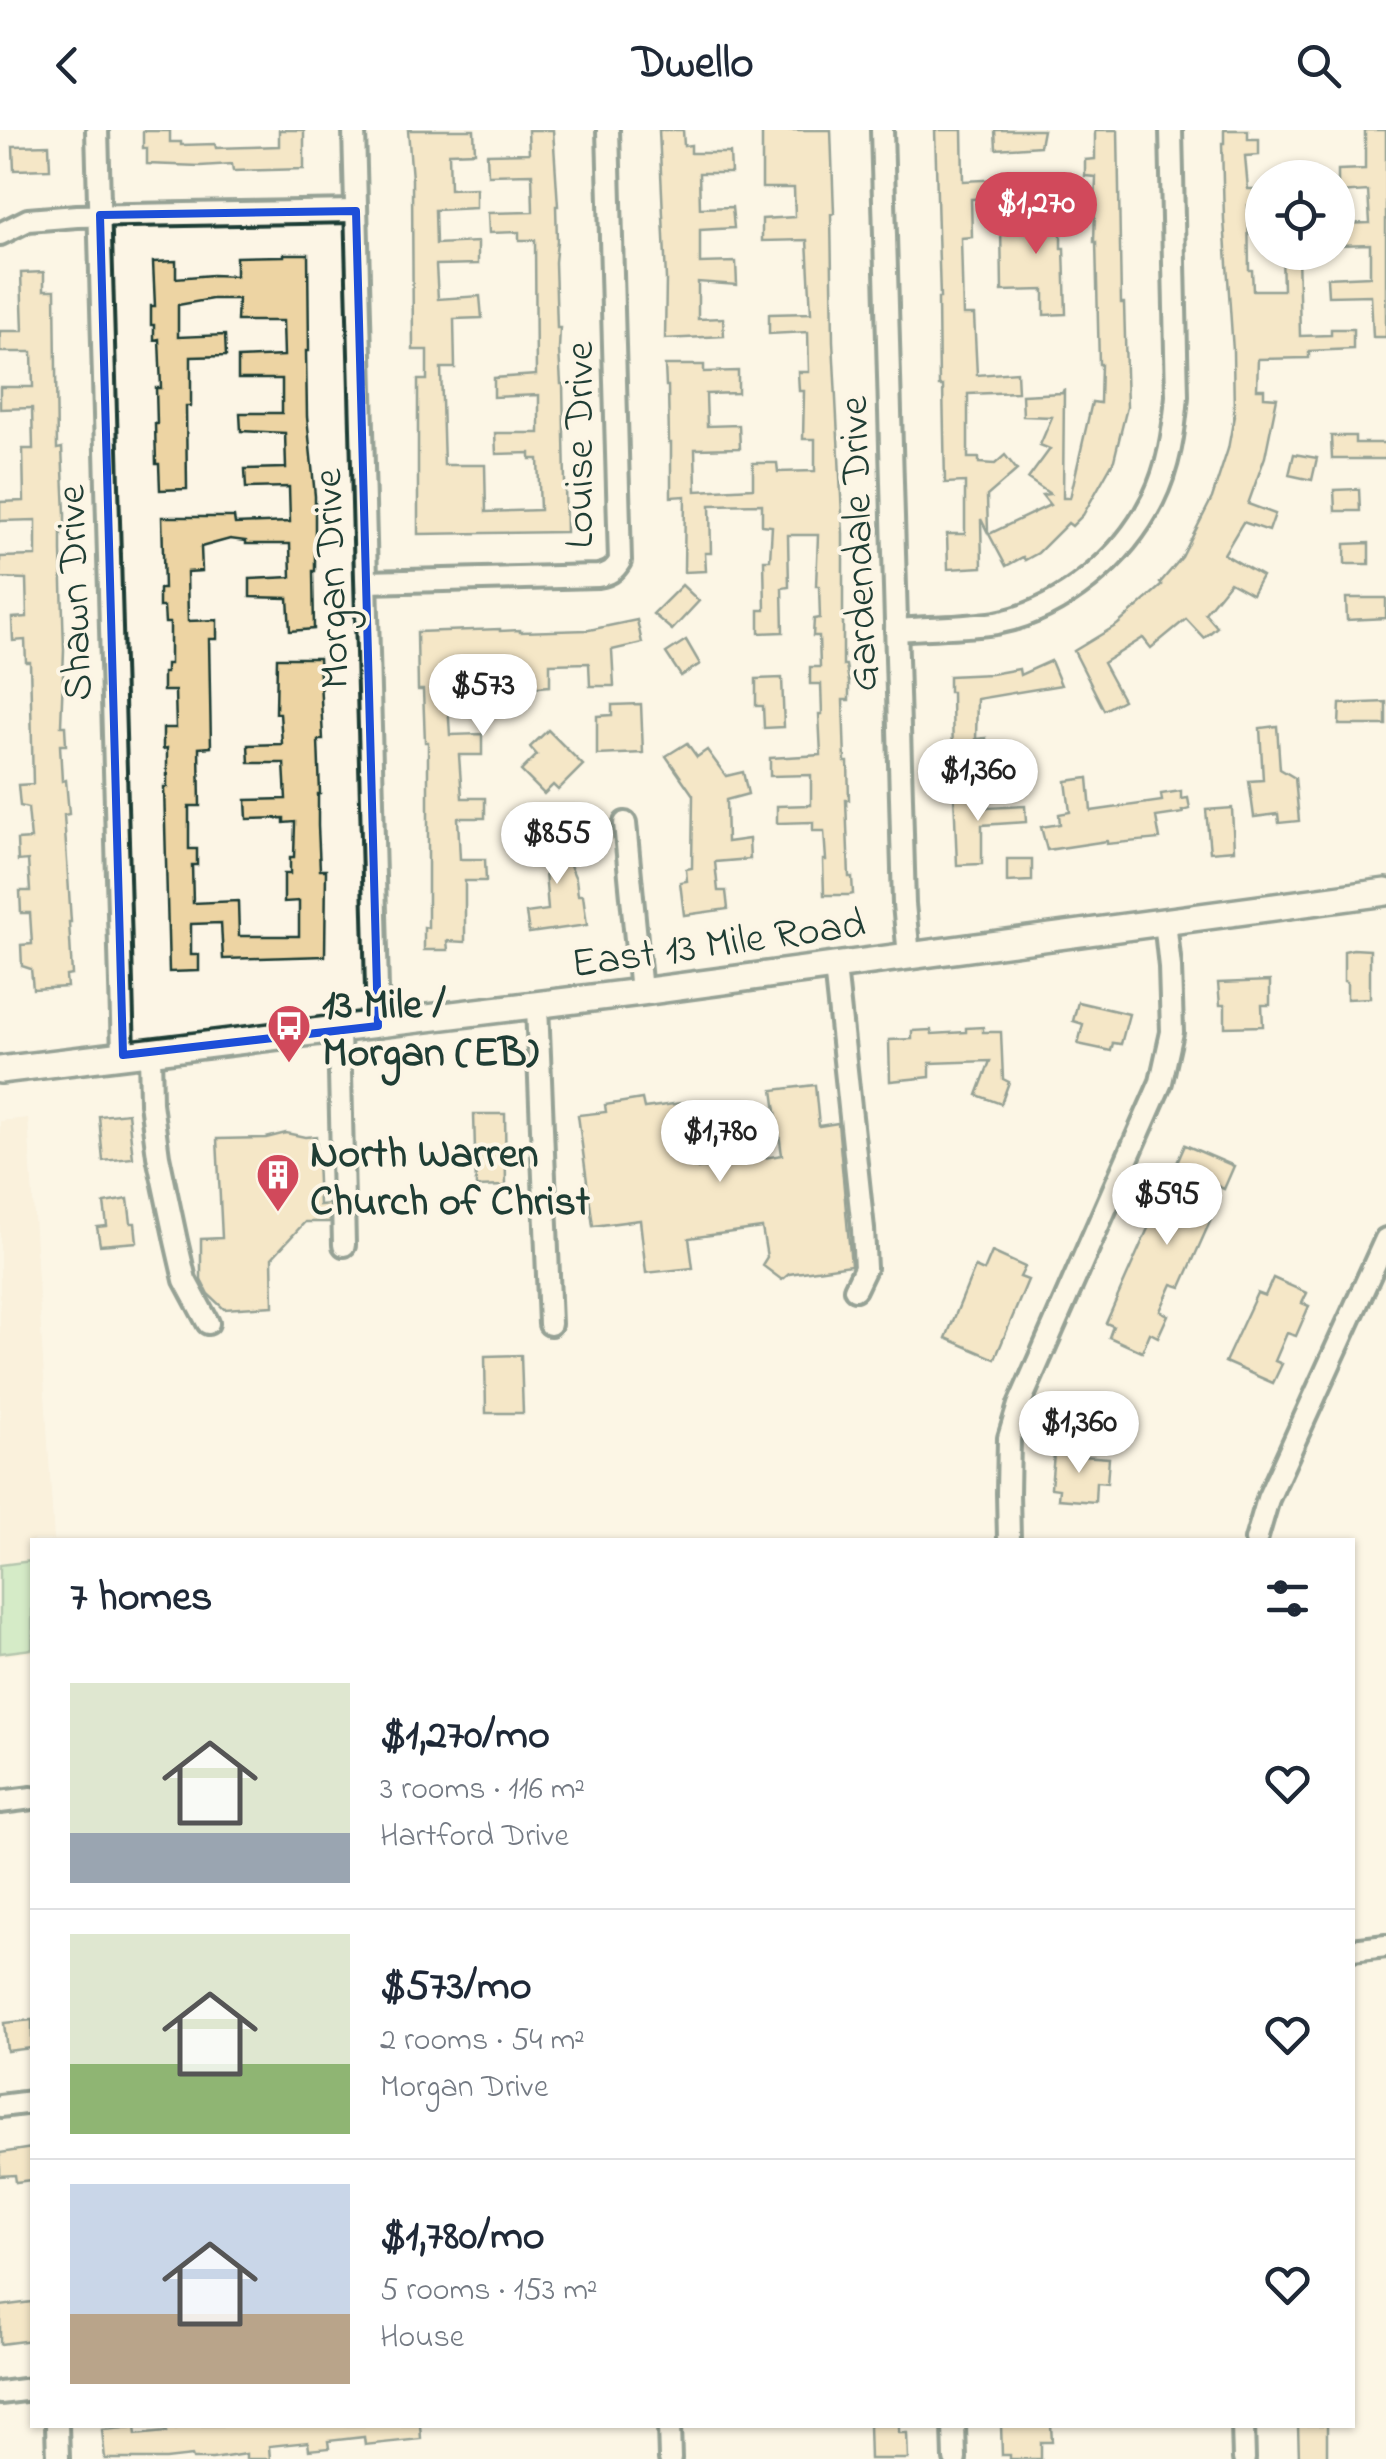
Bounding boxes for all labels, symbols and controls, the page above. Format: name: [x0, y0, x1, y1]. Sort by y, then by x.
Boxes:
text: Dwello: [632, 32, 754, 98]
icon: back: [40, 38, 95, 93]
icon: search: [1291, 38, 1346, 93]
map controls: [1245, 160, 1355, 270]
button: locate: [1245, 160, 1355, 270]
pin: $1,270: [955, 172, 1117, 257]
text: $1,270: [997, 181, 1075, 228]
street label: Louise Drive: [551, 341, 612, 549]
street label: Gardendale Drive: [825, 395, 896, 693]
street label: Morgan Drive: [299, 467, 368, 690]
street label: Shawn Drive: [42, 484, 111, 702]
pin: $573: [424, 654, 542, 739]
text: $573: [451, 663, 515, 710]
pin: $1,360: [897, 739, 1059, 824]
text: $1,360: [940, 748, 1016, 795]
pin: $855: [498, 802, 616, 887]
text: $855: [523, 811, 591, 858]
street label: East 13 Mile Road: [568, 895, 869, 996]
place label: 13 Mile / Morgan (EB): [322, 976, 540, 1086]
bus stop icon: 13 Mile / Morgan (EB): [266, 1003, 312, 1064]
pin: $1,780: [639, 1100, 801, 1185]
text: $1,780: [683, 1109, 757, 1156]
place label: North Warren Church of Christ: [310, 1125, 591, 1234]
building icon: North Warren Church of Christ: [255, 1152, 301, 1213]
pin: $595: [1108, 1163, 1226, 1248]
text: $595: [1134, 1172, 1200, 1219]
pin: $1,360: [998, 1391, 1160, 1476]
text: $1,360: [1041, 1400, 1117, 1447]
text: 7 homes: [70, 1568, 212, 1629]
icon: filters: [1260, 1571, 1315, 1626]
text: $1,270/mo: [380, 1706, 550, 1767]
icon: home: [150, 1723, 270, 1843]
icon: heart: [1260, 1756, 1315, 1811]
text: 3 rooms · 116 m²: [380, 1767, 585, 1814]
text: Hartford Drive: [380, 1814, 569, 1861]
text: $573/mo: [380, 1957, 532, 2018]
icon: home: [150, 1974, 270, 2094]
icon: heart: [1260, 2007, 1315, 2062]
text: 2 rooms · 54 m²: [380, 2018, 585, 2065]
text: Morgan Drive: [380, 2065, 548, 2112]
text: $1,780/mo: [380, 2207, 545, 2268]
icon: home: [150, 2224, 270, 2344]
icon: heart: [1260, 2257, 1315, 2312]
text: 5 rooms · 153 m²: [380, 2268, 597, 2315]
text: House: [380, 2315, 464, 2362]

